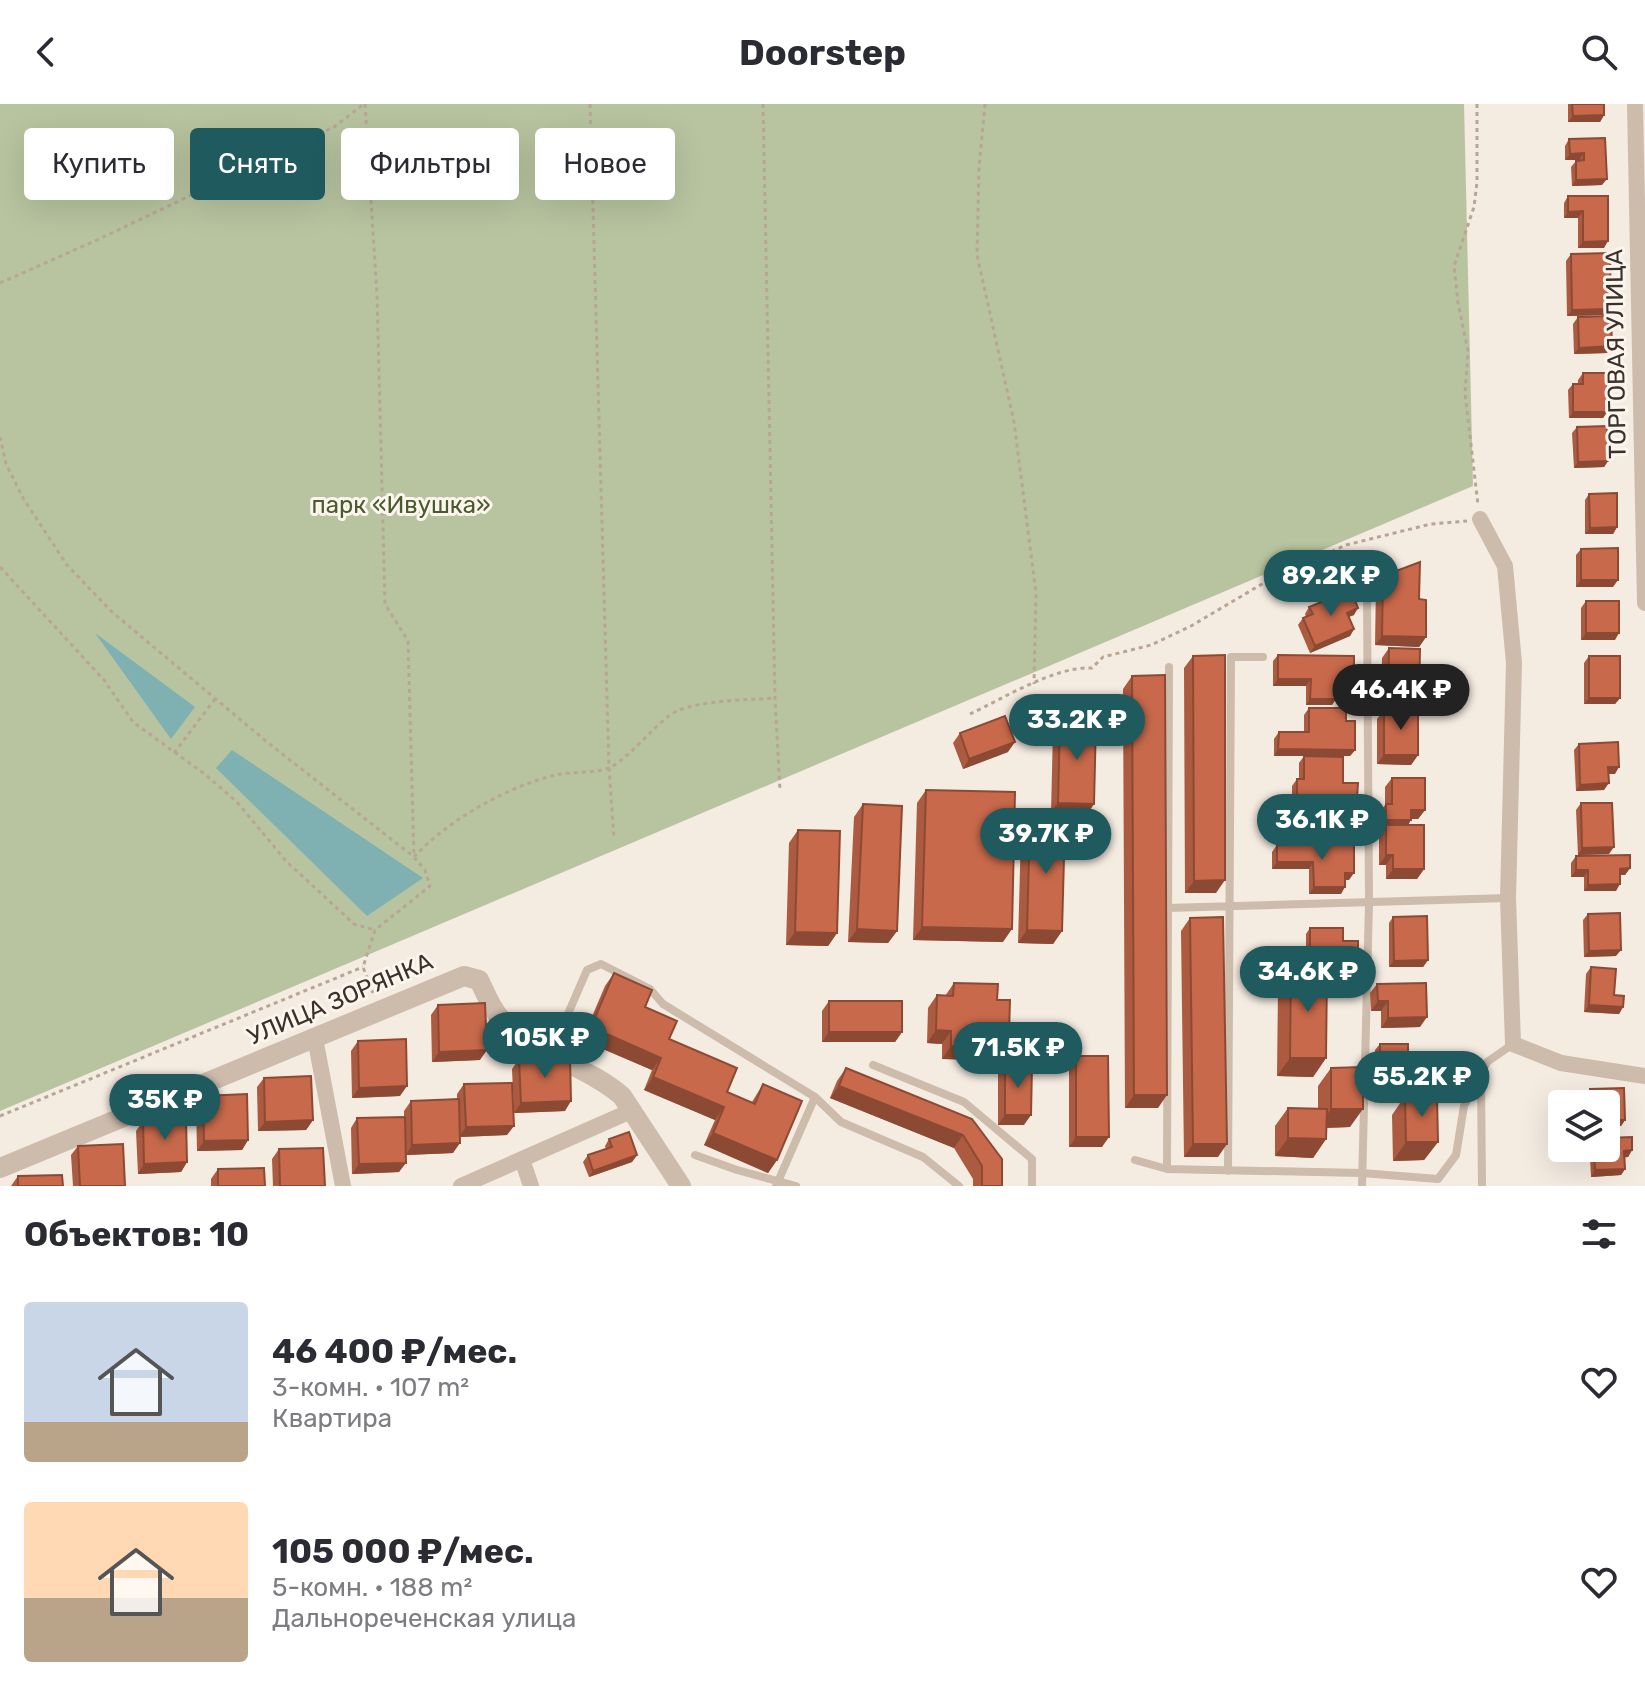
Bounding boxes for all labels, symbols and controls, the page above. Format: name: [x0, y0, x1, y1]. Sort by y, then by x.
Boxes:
icon: back: [24, 30, 68, 74]
icon: search: [1577, 30, 1621, 74]
text: Doorstep: [739, 31, 906, 74]
chip: Купить: [24, 128, 174, 200]
chip: Снять: [190, 128, 325, 200]
chip: Фильтры: [341, 128, 519, 200]
chip: Новое: [535, 128, 675, 200]
street label: ТОРГОВАЯ УЛИЦА: [1600, 249, 1632, 459]
park label: парк «Ивушка»: [311, 491, 491, 519]
pin: 89.2K ₽: [1257, 550, 1405, 618]
text: 89.2K ₽: [1282, 560, 1380, 591]
pin: 46.4K ₽: [1327, 664, 1475, 732]
text: 46.4K ₽: [1350, 674, 1452, 705]
pin: 33.2K ₽: [1003, 694, 1151, 762]
text: 33.2K ₽: [1027, 704, 1127, 735]
pin: 36.1K ₽: [1248, 794, 1396, 862]
text: 36.1K ₽: [1275, 804, 1369, 835]
pin: 39.7K ₽: [972, 808, 1120, 876]
text: 39.7K ₽: [998, 818, 1094, 849]
pin: 34.6K ₽: [1234, 946, 1382, 1014]
street label: УЛИЦА ЗОРЯНКА: [243, 947, 437, 1051]
text: 34.6K ₽: [1258, 956, 1358, 987]
pin: 105K ₽: [480, 1012, 610, 1080]
text: 105K ₽: [501, 1022, 589, 1053]
pin: 71.5K ₽: [944, 1022, 1092, 1090]
text: 71.5K ₽: [971, 1032, 1065, 1063]
pin: 55.2K ₽: [1348, 1051, 1496, 1119]
text: 55.2K ₽: [1372, 1061, 1472, 1092]
pin: 35K ₽: [109, 1074, 221, 1142]
text: 35K ₽: [127, 1084, 203, 1115]
map controls: [1548, 1090, 1620, 1162]
button: layers: [1548, 1090, 1620, 1162]
icon: filters: [1577, 1212, 1621, 1256]
text: Объектов: 10: [24, 1214, 249, 1255]
text: 46 400 ₽/мес.: [272, 1331, 517, 1372]
icon: home: [88, 1334, 184, 1430]
icon: heart: [1577, 1360, 1621, 1404]
text: 3-комн. · 107 m²: [272, 1372, 469, 1403]
text: Квартира: [272, 1403, 392, 1434]
text: 105 000 ₽/мес.: [272, 1531, 534, 1572]
icon: home: [88, 1534, 184, 1630]
icon: heart: [1577, 1560, 1621, 1604]
text: 5-комн. · 188 m²: [272, 1572, 472, 1603]
text: Дальнореченская улица: [272, 1603, 576, 1634]

